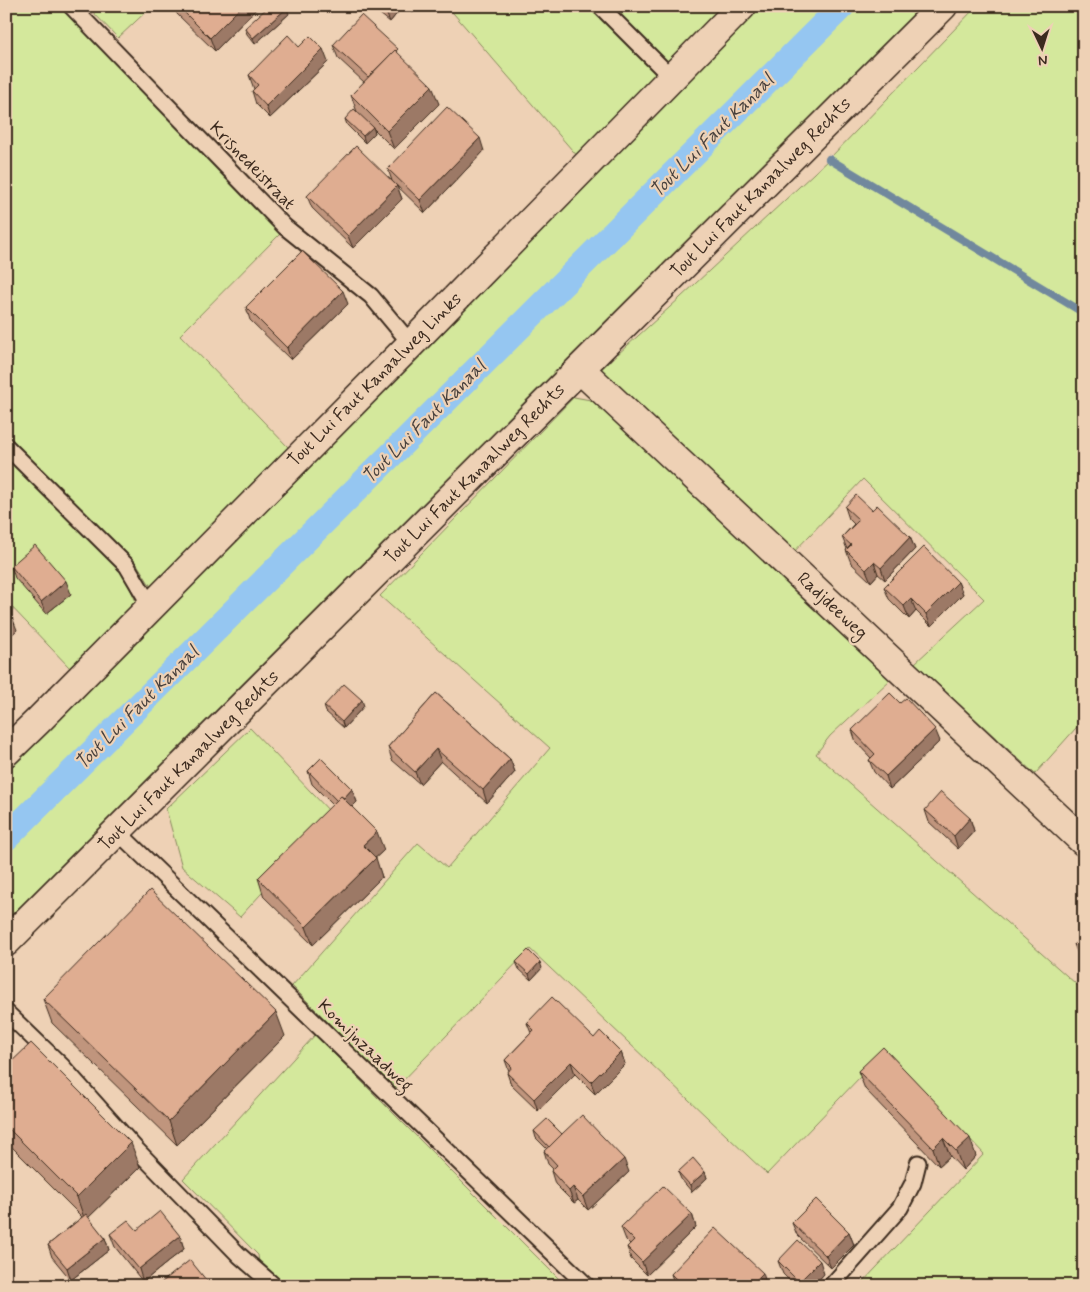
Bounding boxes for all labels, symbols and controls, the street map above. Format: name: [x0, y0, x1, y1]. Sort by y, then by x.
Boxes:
north arrow: [1018, 22, 1068, 72]
text: N: [1038, 51, 1048, 69]
water label: Tout Lui Faut Kanaal: [645, 68, 780, 203]
street label: Tout Lui Faut Kanaalweg Rechts: [665, 92, 857, 284]
street label: Krisnedeistraat: [204, 116, 301, 216]
street label: Tout Lui Faut Kanaalweg Links: [286, 291, 464, 469]
water label: Tout Lui Faut Kanaal: [359, 357, 489, 487]
street label: Tout Lui Faut Kanaalweg Rechts: [379, 378, 571, 570]
street label: Radjdeeweg: [791, 567, 873, 646]
water label: Tout Lui Faut Kanaal: [70, 640, 205, 775]
street label: Tout Lui Faut Kanaalweg Rechts: [93, 665, 285, 857]
street label: Komijnzaadweg: [311, 994, 418, 1099]

